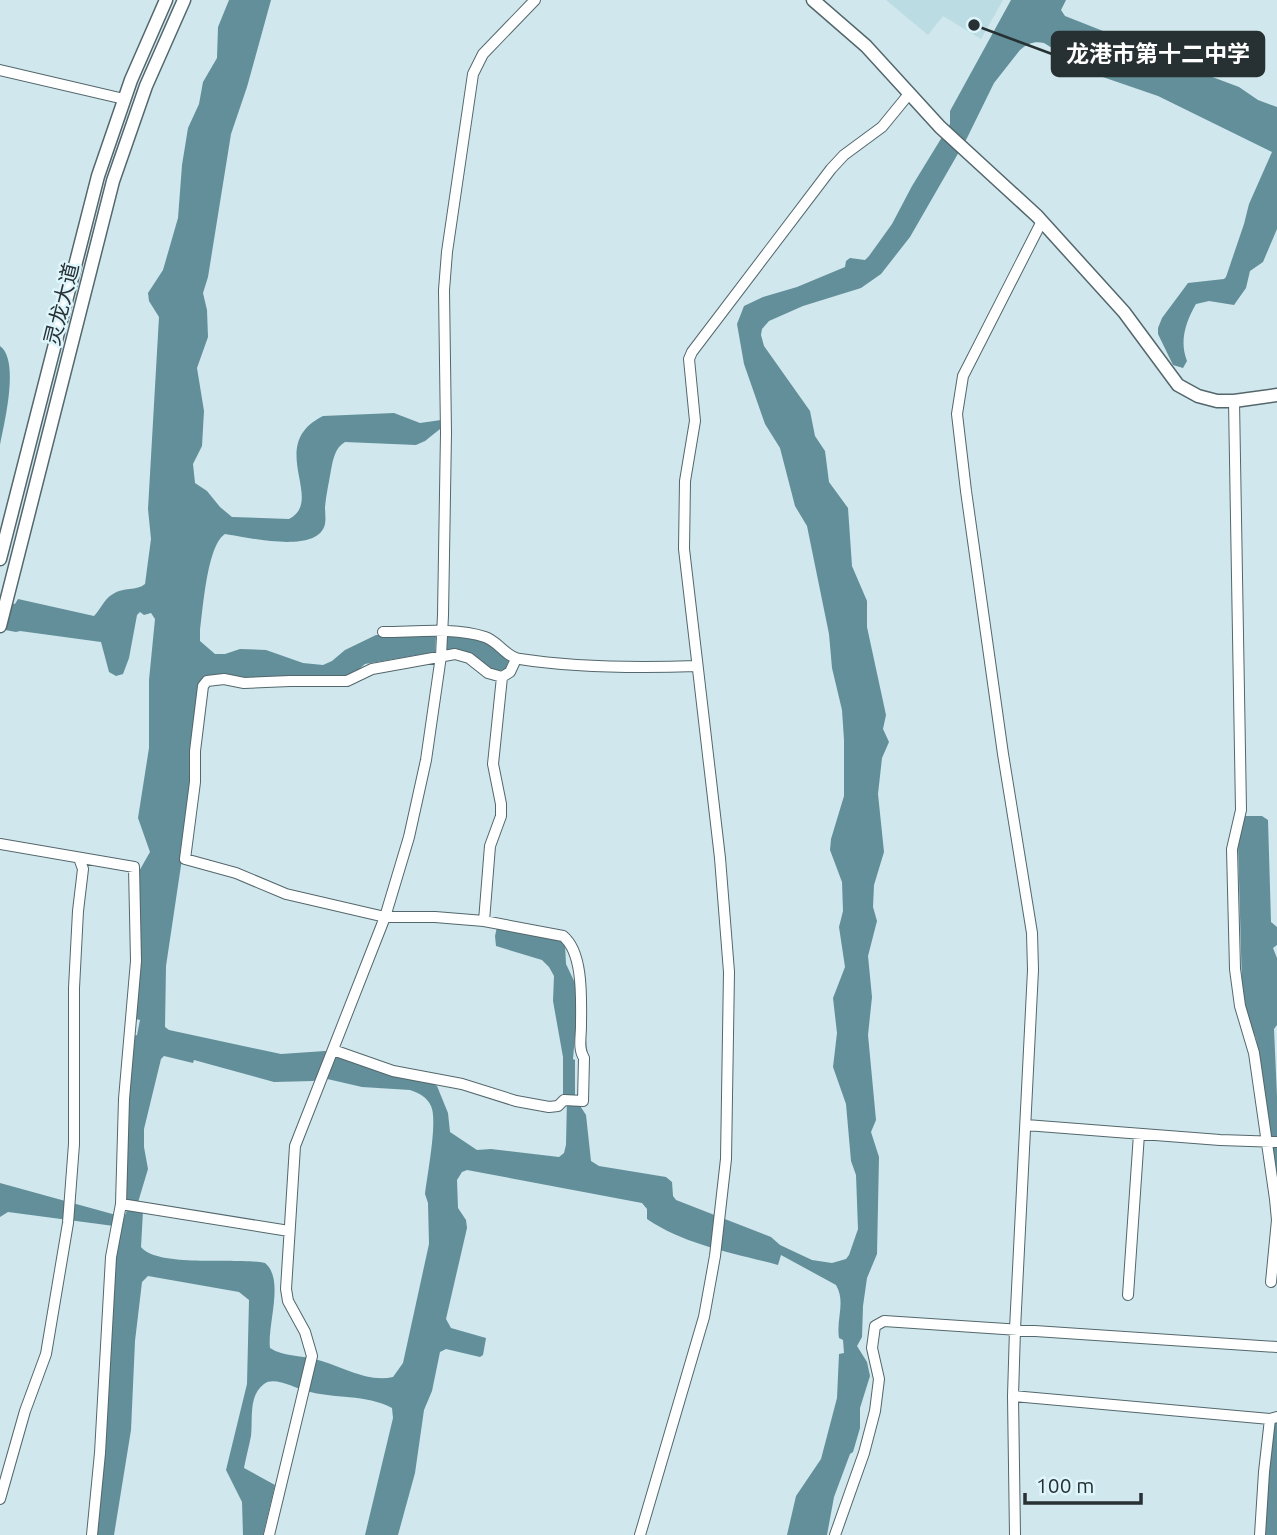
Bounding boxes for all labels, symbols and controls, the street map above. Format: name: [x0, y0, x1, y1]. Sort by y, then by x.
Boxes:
callout: 龙港市第十二中学: [1052, 32, 1264, 76]
text: 龙港市第十二中学: [1066, 41, 1250, 66]
street label: 灵龙大道: [39, 260, 83, 348]
scale bar: [1025, 1462, 1140, 1506]
text: 100 m: [1036, 1473, 1094, 1497]

